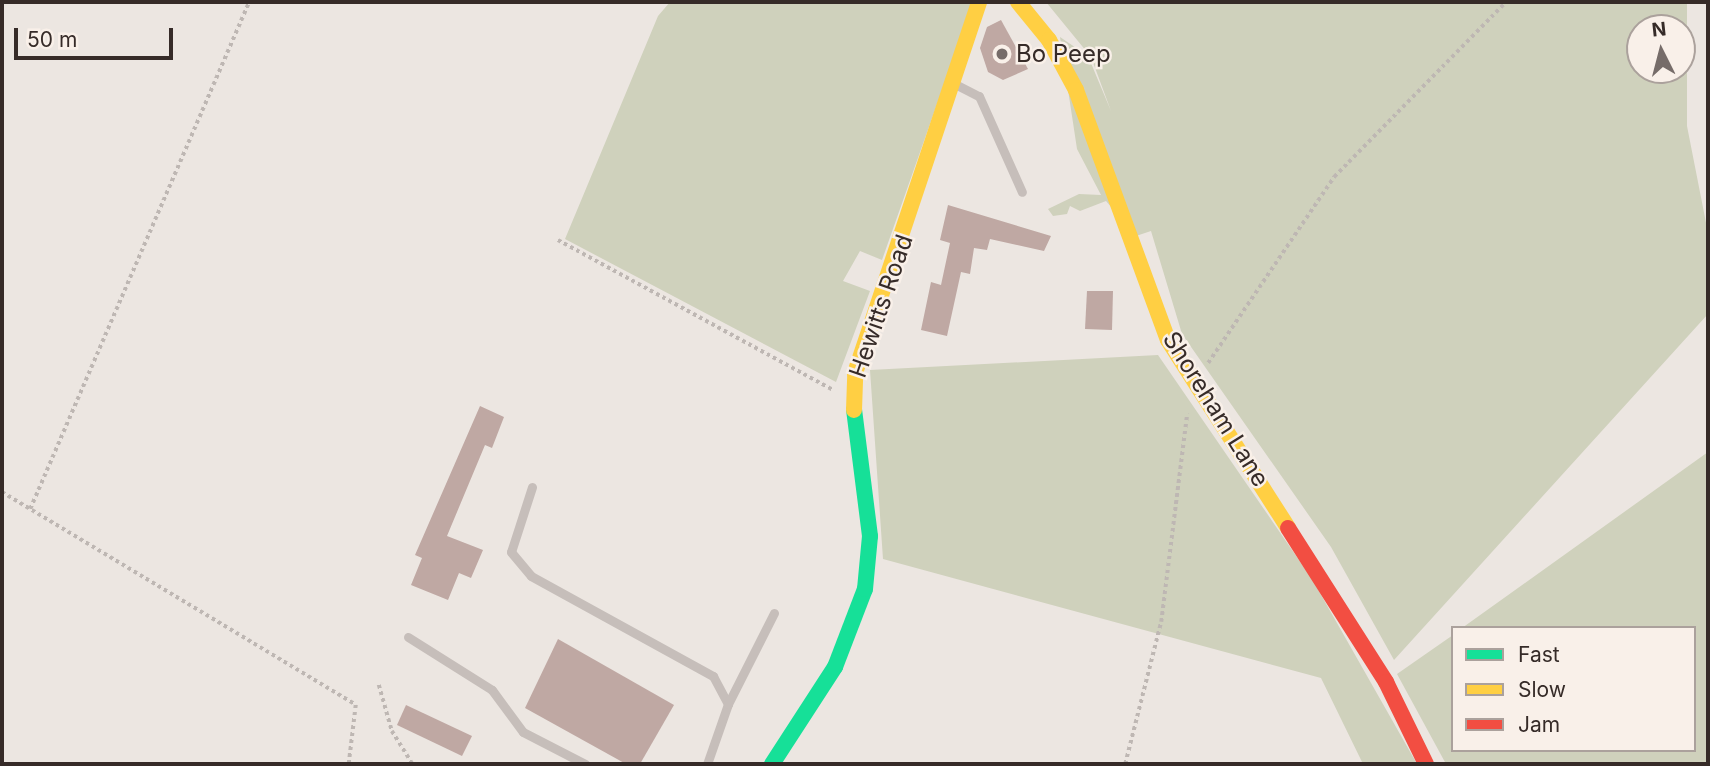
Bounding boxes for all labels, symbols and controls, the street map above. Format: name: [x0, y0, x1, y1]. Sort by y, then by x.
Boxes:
scale bar: [18, 14, 177, 58]
north arrow: [1626, 14, 1696, 84]
text: N: [1651, 17, 1667, 42]
text: 50 m: [27, 27, 77, 52]
place label: Bo Peep: [1016, 40, 1111, 68]
marker: Bo Peep: [994, 46, 1010, 62]
street label: Hewitts Road: [843, 231, 919, 381]
street label: Shoreham Lane: [1157, 326, 1275, 492]
legend: [1451, 626, 1696, 752]
text: Fast: [1518, 642, 1560, 667]
text: Slow: [1518, 677, 1566, 702]
text: Jam: [1518, 712, 1560, 737]

